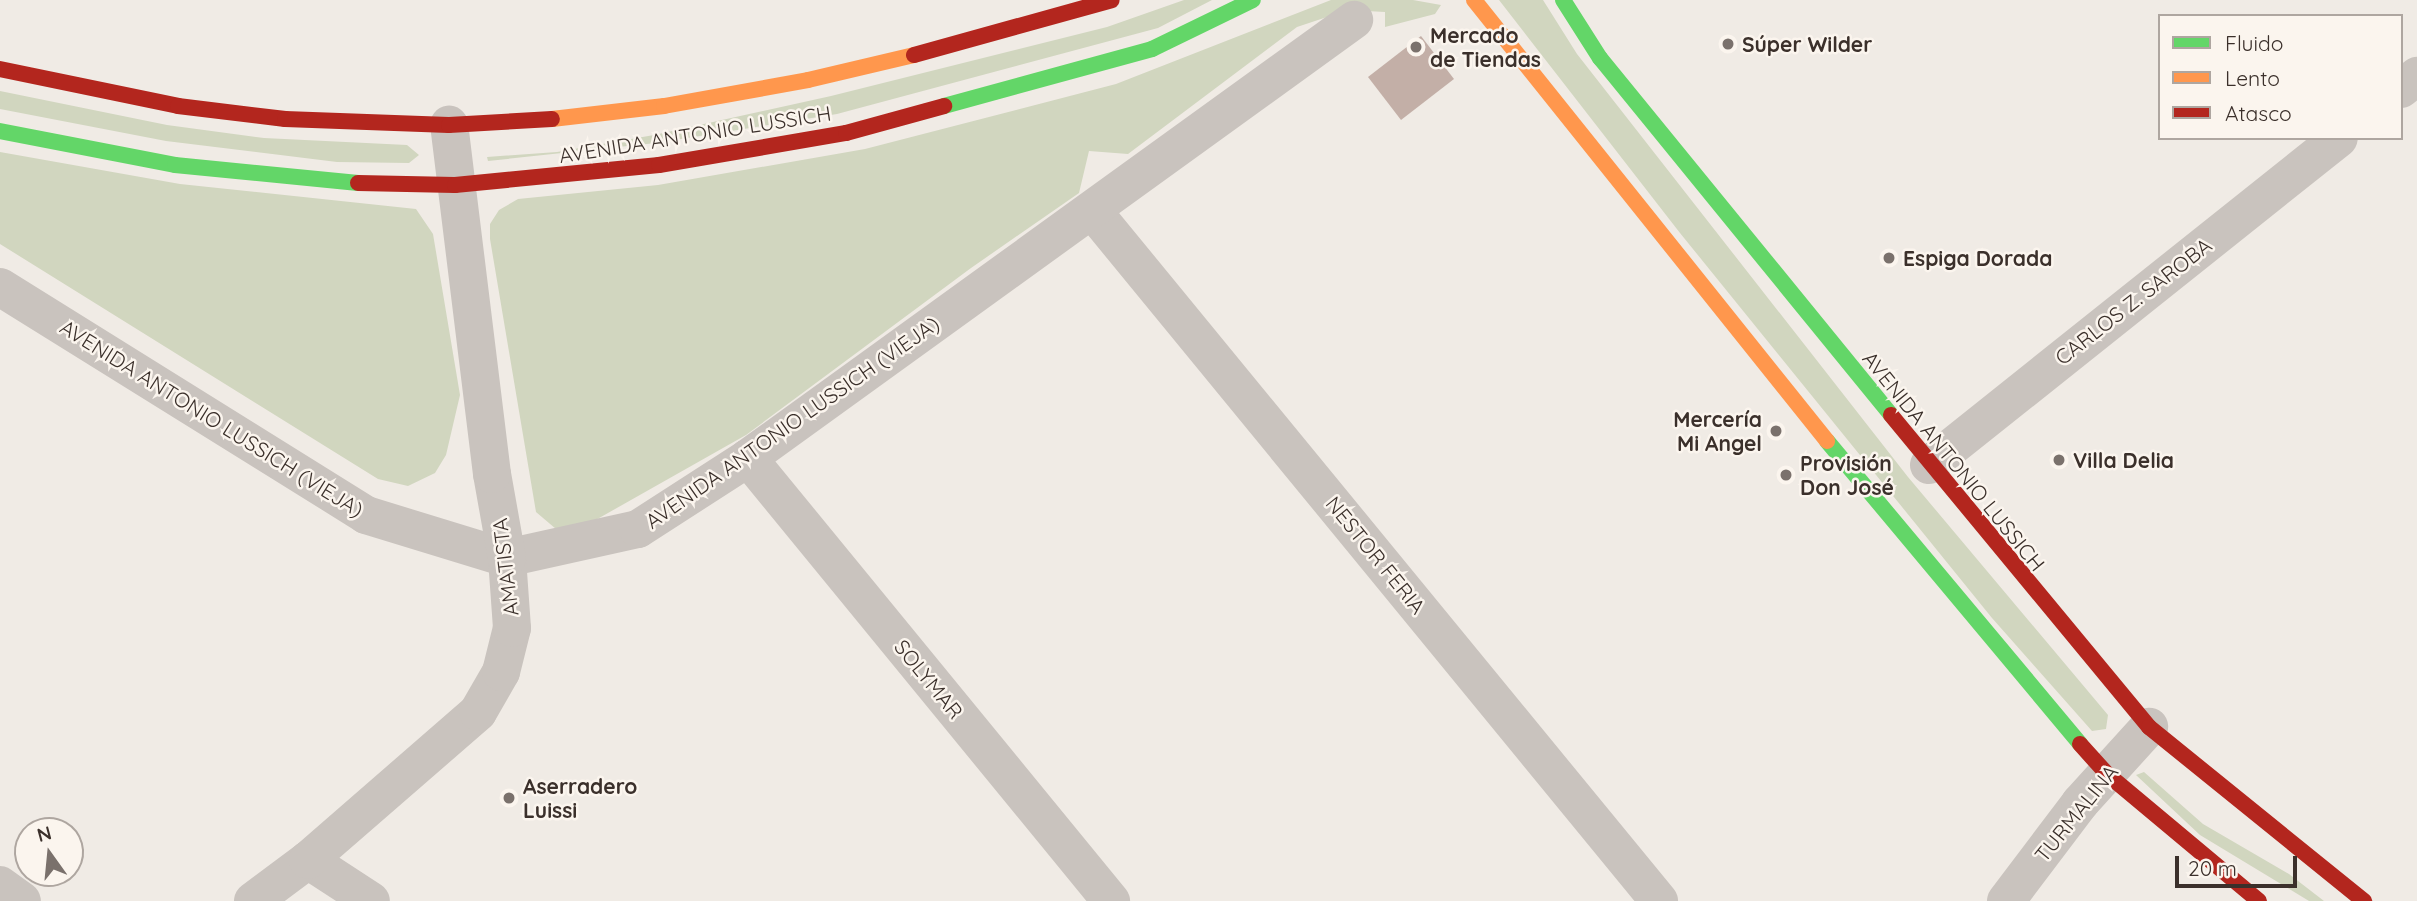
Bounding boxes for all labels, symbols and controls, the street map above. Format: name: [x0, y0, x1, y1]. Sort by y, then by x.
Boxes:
legend: [2158, 14, 2403, 140]
place label: Mercado de Tiendas: [1430, 22, 1541, 72]
text: Fluido: [2225, 30, 2283, 56]
place label: Súper Wilder: [1742, 31, 1872, 57]
marker: Súper Wilder: [1720, 36, 1736, 52]
marker: Mercado de Tiendas: [1408, 39, 1424, 55]
text: Lento: [2225, 65, 2280, 91]
street label: AVENIDA ANTONIO LUSSICH: [557, 100, 833, 168]
text: Atasco: [2225, 100, 2292, 126]
street label: CARLOS Z. SAROBA: [2050, 232, 2216, 370]
place label: Espiga Dorada: [1903, 245, 2052, 271]
marker: Espiga Dorada: [1881, 250, 1897, 266]
street label: AVENIDA ANTONIO LUSSICH (VIEJA): [640, 310, 944, 534]
street label: AVENIDA ANTONIO LUSSICH (VIEJA): [56, 314, 368, 522]
street label: AVENIDA ANTONIO LUSSICH: [1858, 346, 2050, 576]
place label: Mercería Mi Angel: [1673, 406, 1762, 456]
marker: Mercería Mi Angel: [1768, 423, 1784, 439]
place label: Villa Delia: [2073, 447, 2174, 473]
place label: Provisión Don José: [1800, 450, 1894, 500]
marker: Villa Delia: [2051, 452, 2067, 468]
marker: Provisión Don José: [1778, 467, 1794, 483]
street label: NESTOR FERIA: [1321, 491, 1431, 619]
street label: AMATISTA: [486, 517, 524, 617]
street label: SOLYMAR: [889, 634, 969, 724]
street label: TURMALINA: [2029, 759, 2123, 867]
place label: Aserradero Luissi: [523, 773, 637, 823]
marker: Aserradero Luissi: [501, 790, 517, 806]
north arrow: [14, 817, 84, 887]
text: N: [34, 820, 54, 847]
scale bar: [2179, 842, 2302, 886]
text: 20 m: [2188, 855, 2237, 881]

